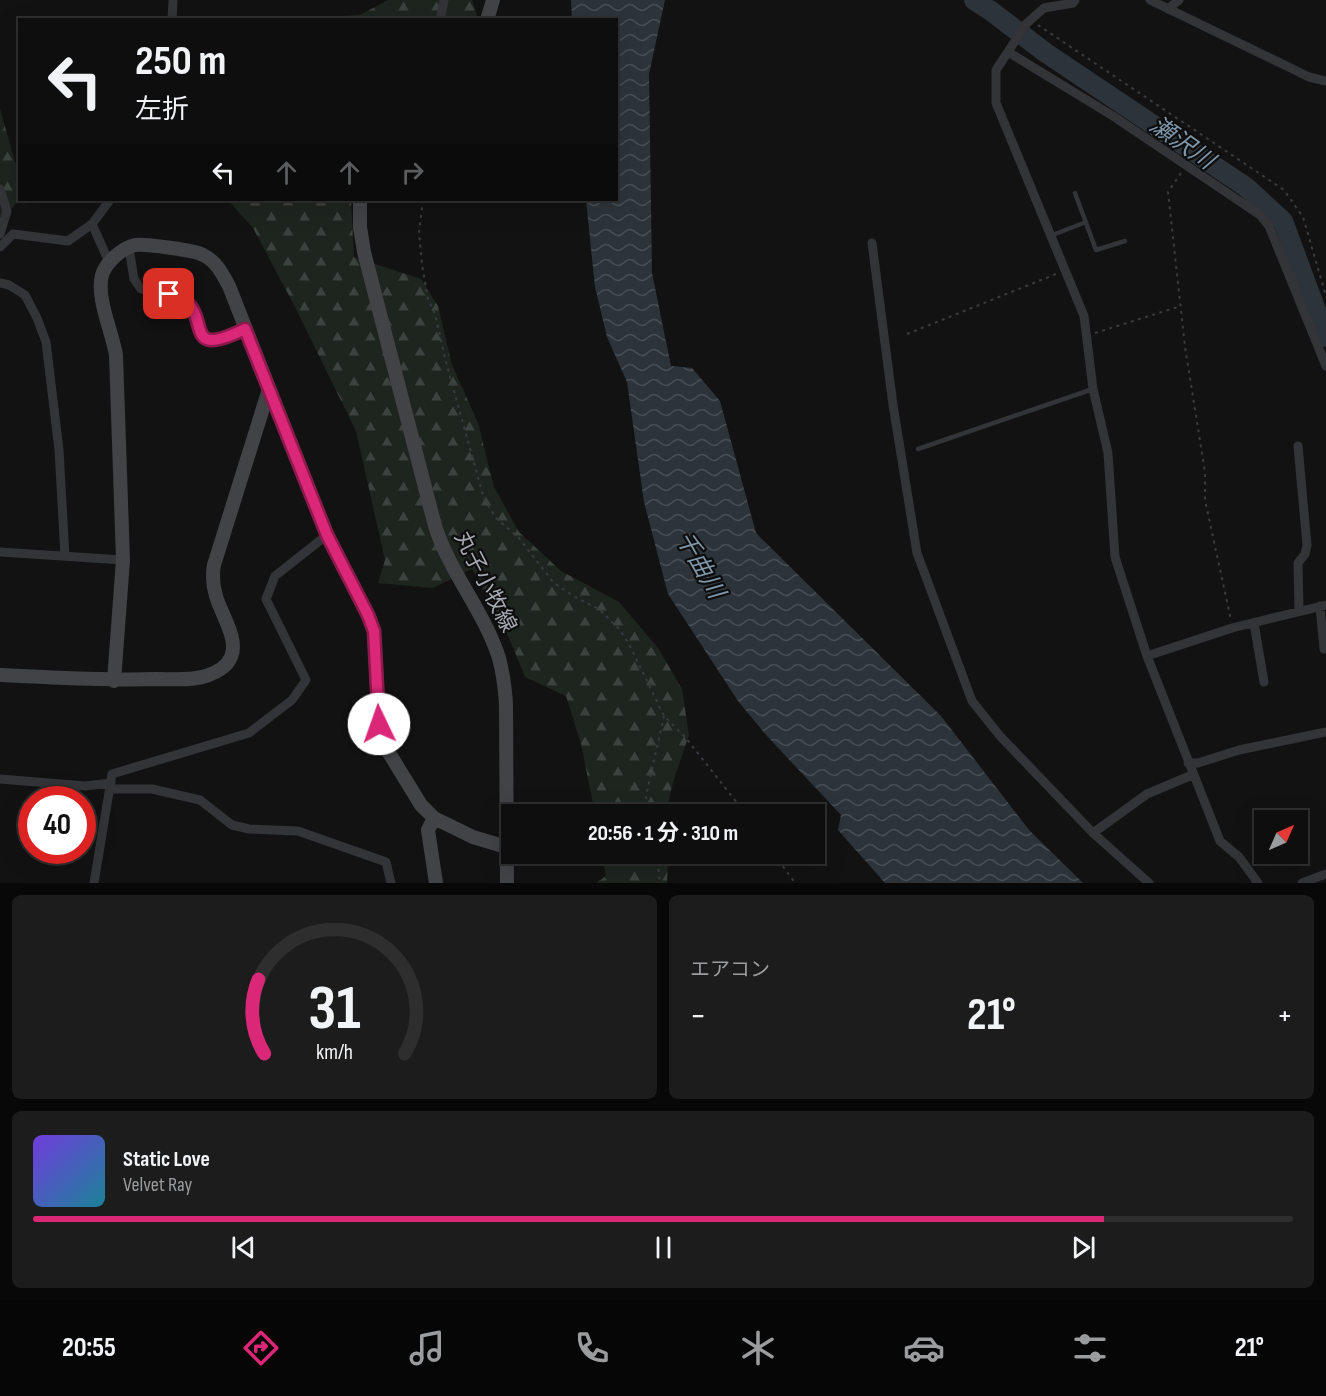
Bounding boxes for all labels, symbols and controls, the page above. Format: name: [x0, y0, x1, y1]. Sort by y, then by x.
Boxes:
text: 250 m: [135, 36, 226, 87]
icon: left: [36, 42, 114, 120]
text: 左折: [135, 94, 189, 126]
water label: 瀬沢川: [1144, 110, 1222, 177]
icon: left: [207, 156, 240, 189]
icon: ahead: [270, 156, 303, 189]
icon: ahead: [333, 156, 366, 189]
icon: right: [396, 156, 429, 189]
pin: [143, 268, 194, 319]
icon: arrive: [152, 277, 185, 310]
street label: 丸子小牧線: [448, 527, 522, 637]
water label: 千曲川: [669, 527, 732, 606]
position arrow: [347, 692, 411, 756]
speed limit sign: 40: [18, 786, 96, 864]
north arrow: [1254, 810, 1308, 864]
map controls: [1254, 810, 1308, 864]
text: 20:56 · 1 分 · 310 m: [588, 820, 738, 847]
text: エアコン: [690, 958, 770, 982]
text: 31: [308, 972, 361, 1047]
text: 21°: [967, 988, 1016, 1043]
text: −: [690, 996, 706, 1036]
text: +: [1277, 996, 1293, 1036]
text: km/h: [316, 1040, 353, 1065]
text: Static Love: [123, 1146, 210, 1173]
text: Velvet Ray: [123, 1173, 192, 1197]
icon: previous: [227, 1231, 260, 1264]
icon: pause: [647, 1231, 680, 1264]
icon: next: [1067, 1231, 1100, 1264]
icon: directions: [240, 1327, 282, 1369]
icon: music: [406, 1327, 448, 1369]
icon: phone: [571, 1327, 613, 1369]
icon: climate: [737, 1327, 779, 1369]
icon: car: [903, 1327, 945, 1369]
icon: filters: [1069, 1327, 1111, 1369]
text: 20:55: [62, 1332, 116, 1364]
text: 21°: [1235, 1332, 1264, 1364]

